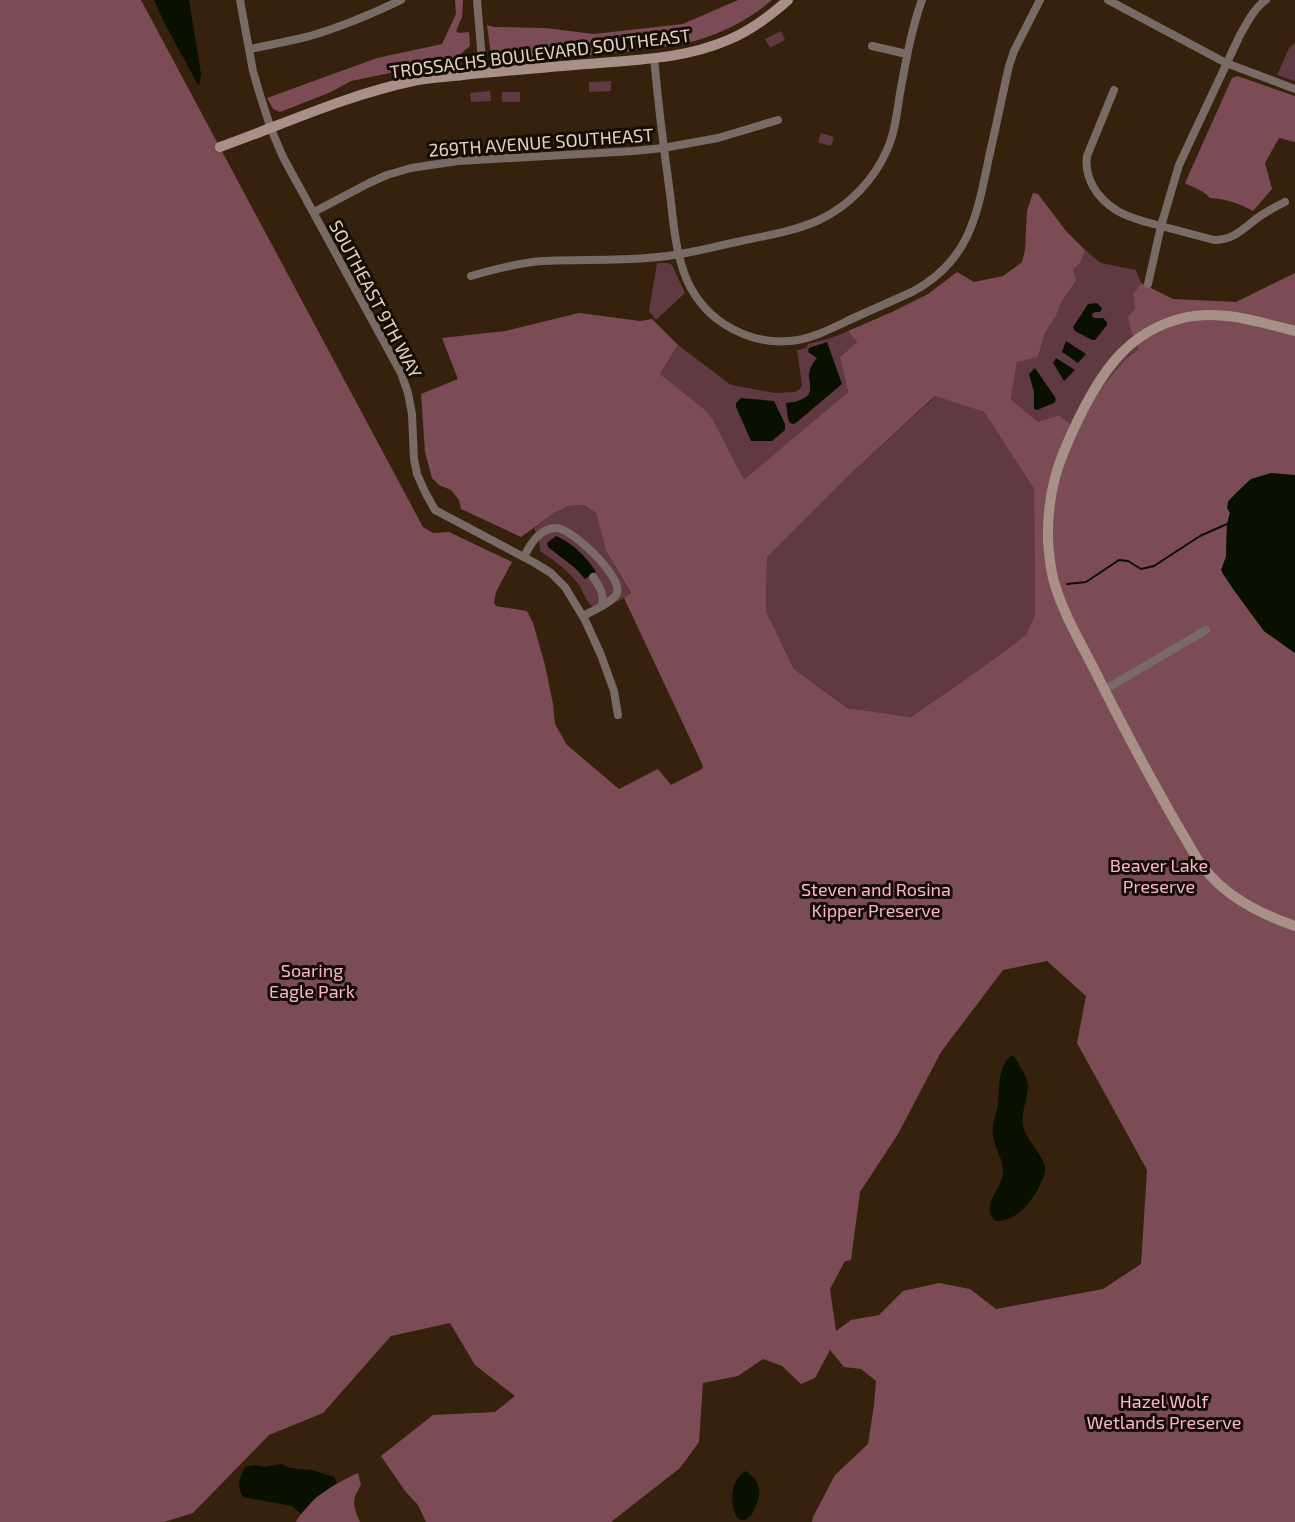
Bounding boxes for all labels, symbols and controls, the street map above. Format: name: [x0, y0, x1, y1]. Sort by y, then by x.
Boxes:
street label: TROSSACHS BOULEVARD SOUTHEAST: [388, 24, 692, 82]
street label: 269TH AVENUE SOUTHEAST: [428, 123, 655, 161]
street label: SOUTHEAST 9TH WAY: [325, 216, 427, 382]
park label: Beaver Lake Preserve: [1110, 854, 1208, 897]
park label: Steven and Rosina Kipper Preserve: [801, 878, 951, 921]
park label: Soaring Eagle Park: [269, 959, 355, 1002]
park label: Hazel Wolf Wetlands Preserve: [1087, 1390, 1241, 1433]

